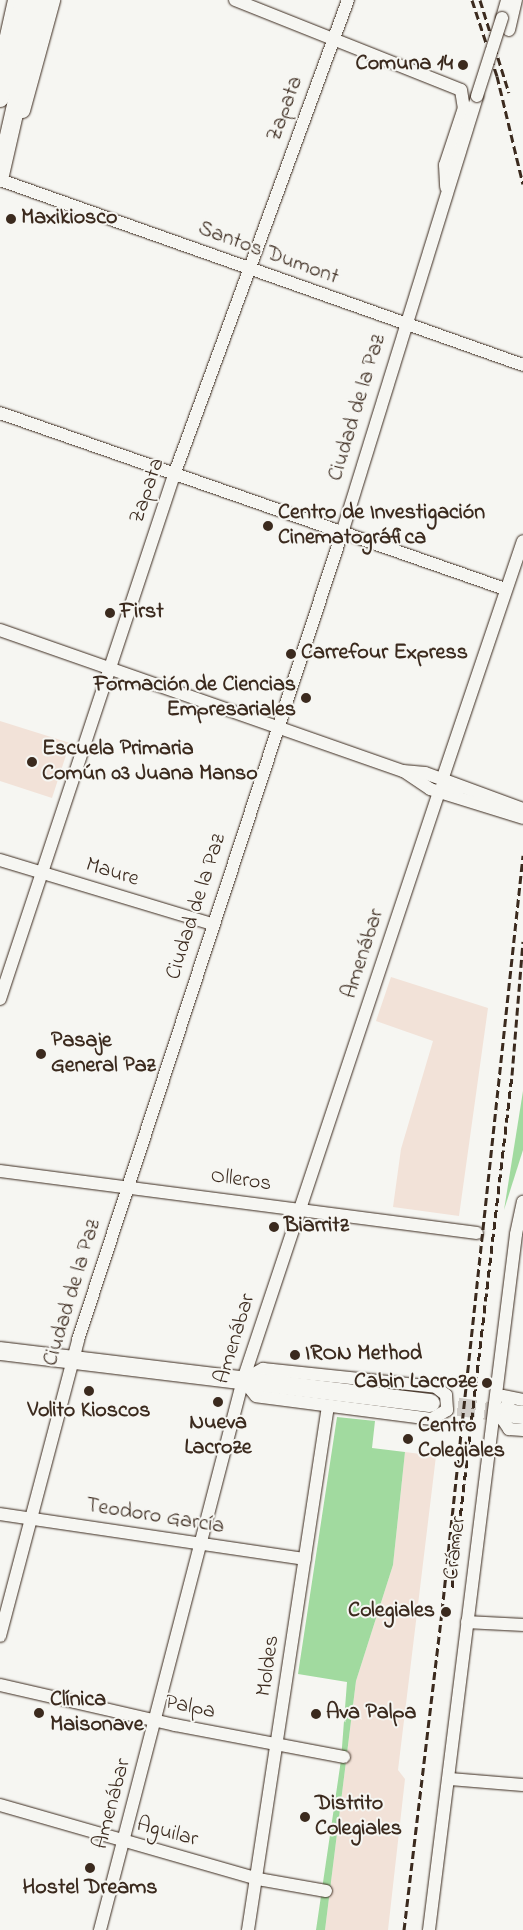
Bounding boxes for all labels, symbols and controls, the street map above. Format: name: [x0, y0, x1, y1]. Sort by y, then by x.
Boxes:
place label: Comuna 14: [356, 52, 453, 78]
marker: Comuna 14: [457, 59, 469, 71]
street label: Zapata: [262, 73, 310, 145]
place label: Maxikiosco: [21, 206, 117, 232]
marker: Maxikiosco: [5, 213, 17, 225]
street label: Santos Dumont: [194, 216, 342, 292]
street label: Ciudad de la Paz: [323, 331, 393, 485]
street label: Zapata: [125, 455, 171, 527]
place label: Centro de Investigación Cinematográfica: [278, 500, 485, 552]
marker: Centro de Investigación Cinematográfica: [262, 520, 274, 532]
place label: First: [120, 600, 164, 626]
marker: First: [104, 607, 116, 619]
place label: Carrefour Express: [301, 641, 468, 667]
marker: Carrefour Express: [285, 648, 297, 660]
place label: Formación de Ciencias Empresariales: [94, 672, 296, 724]
marker: Formación de Ciencias Empresariales: [300, 692, 312, 704]
place label: Escuela Primaria Común 03 Juana Manso: [42, 736, 258, 788]
marker: Escuela Primaria Común 03 Juana Manso: [26, 756, 38, 768]
street label: Ciudad de la Paz: [161, 831, 233, 983]
street label: Maure: [82, 852, 142, 894]
street label: Amenábar: [337, 906, 391, 1002]
place label: Pasaje General Paz: [51, 1028, 156, 1080]
marker: Pasaje General Paz: [35, 1048, 47, 1060]
street label: Olleros: [209, 1164, 273, 1198]
place label: Biarritz: [284, 1214, 349, 1240]
street label: Ciudad de la Paz: [38, 1216, 108, 1370]
marker: Biarritz: [268, 1221, 280, 1233]
street label: Amenábar: [210, 1291, 262, 1387]
place label: IRON Method: [305, 1342, 422, 1368]
marker: IRON Method: [289, 1349, 301, 1361]
place label: Cabin Lacroze: [354, 1370, 477, 1396]
marker: Cabin Lacroze: [481, 1377, 493, 1389]
marker: Volito Kioscos: [83, 1385, 95, 1397]
marker: Nueva Lacroze: [212, 1396, 224, 1408]
place label: Volito Kioscos: [28, 1399, 150, 1425]
place label: Nueva Lacroze: [184, 1410, 252, 1462]
place label: Centro Colegiales: [418, 1413, 505, 1464]
marker: Centro Colegiales: [402, 1433, 414, 1445]
street label: Teodoro García: [84, 1493, 226, 1541]
street label: Crámer: [439, 1515, 473, 1581]
place label: Colegiales: [348, 1599, 435, 1625]
marker: Colegiales: [439, 1605, 453, 1619]
street label: Moldes: [252, 1634, 286, 1698]
place label: Clínica Maisonave: [50, 1687, 144, 1738]
street label: Palpa: [162, 1690, 218, 1726]
place label: Ava Palpa: [326, 1701, 416, 1727]
marker: Clínica Maisonave: [32, 1706, 46, 1720]
marker: Ava Palpa: [310, 1708, 322, 1720]
street label: Amenábar: [88, 1756, 138, 1852]
place label: Distrito Colegiales: [315, 1791, 402, 1842]
marker: Distrito Colegiales: [299, 1811, 311, 1823]
street label: Aguilar: [133, 1812, 201, 1854]
marker: Hostel Dreams: [84, 1862, 96, 1874]
place label: Hostel Dreams: [23, 1876, 157, 1902]

